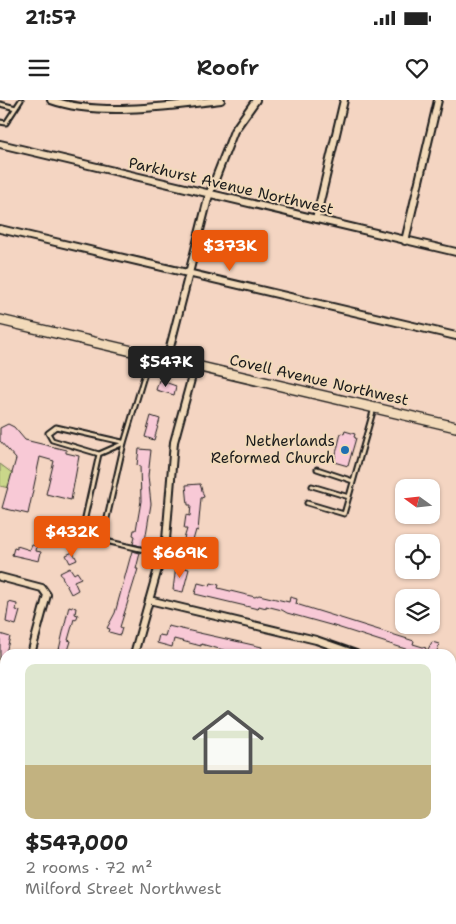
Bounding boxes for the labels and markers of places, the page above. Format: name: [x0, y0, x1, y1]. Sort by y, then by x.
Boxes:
pin: $373K: [195, 230, 265, 272]
pin: $547K: [131, 346, 201, 388]
place label: Netherlands Reformed Church: [211, 431, 335, 468]
marker: Netherlands Reformed Church: [339, 444, 351, 456]
pin: $432K: [37, 516, 107, 558]
pin: $669K: [145, 536, 215, 579]

